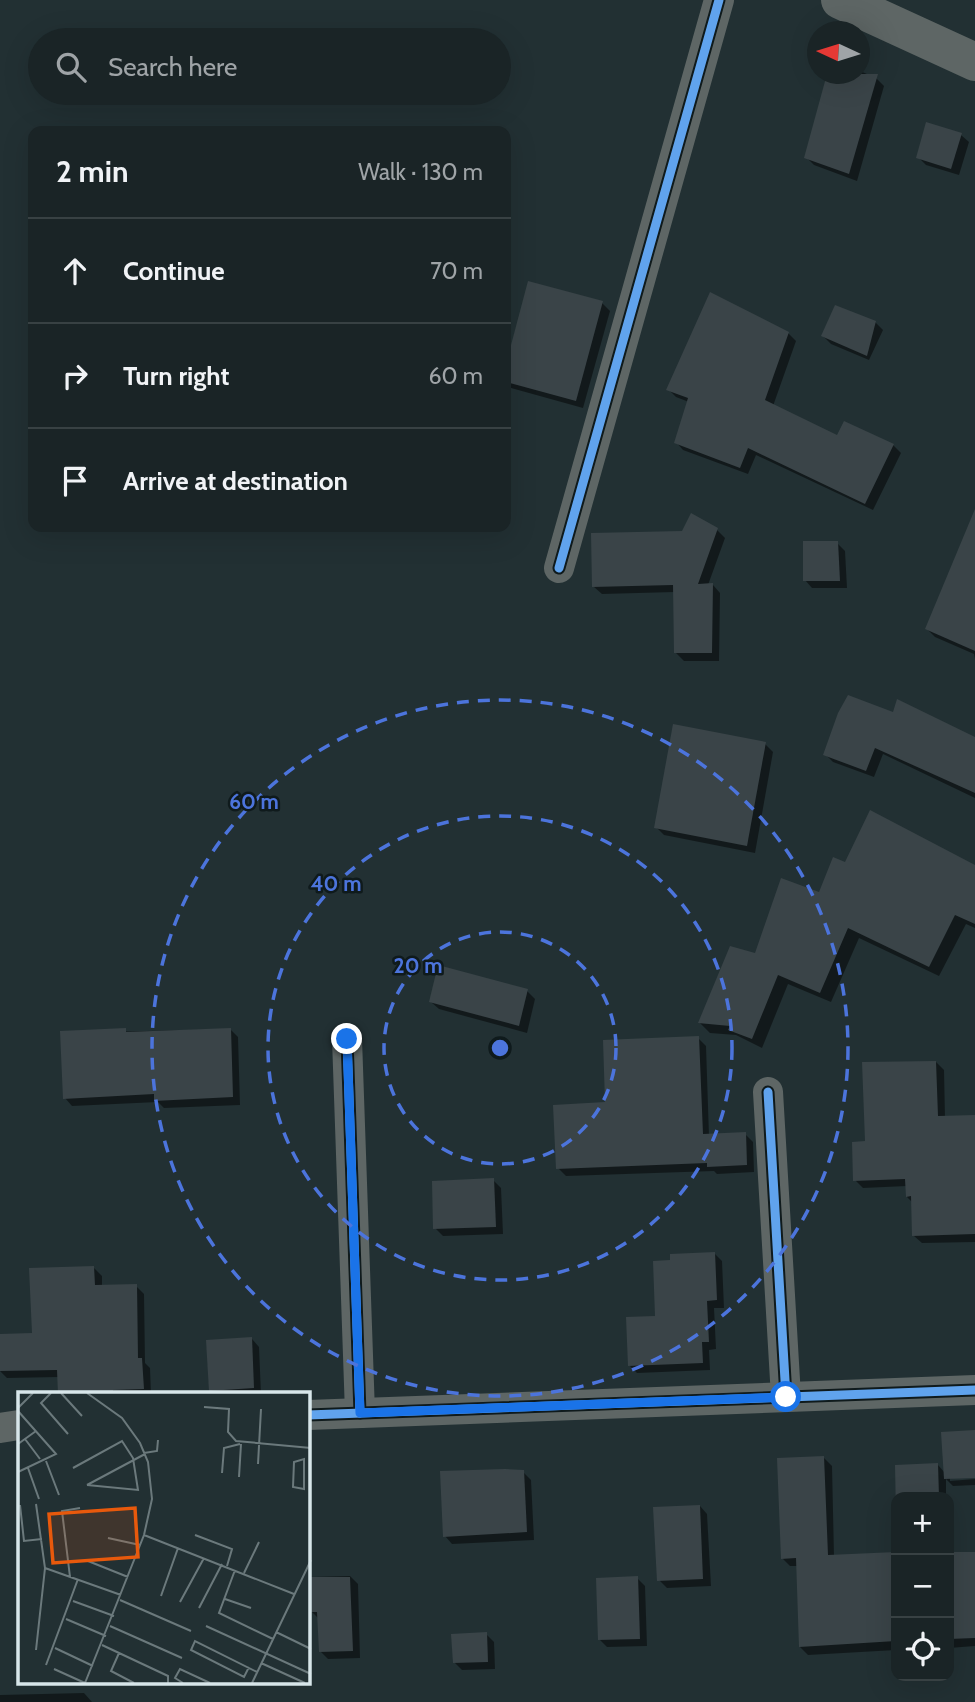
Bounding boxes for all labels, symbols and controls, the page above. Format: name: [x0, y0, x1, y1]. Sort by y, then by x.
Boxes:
north arrow: [807, 21, 870, 84]
search box: [28, 28, 511, 105]
icon: search: [52, 48, 90, 86]
text: Search here: [108, 51, 237, 83]
text: 2 min: [56, 153, 128, 190]
text: Walk · 130 m: [358, 158, 483, 186]
icon: ahead: [56, 252, 94, 290]
text: Continue: [123, 255, 225, 287]
text: 70 m: [430, 257, 483, 285]
icon: right: [56, 357, 94, 395]
text: Turn right: [123, 360, 229, 392]
text: 60 m: [429, 362, 483, 390]
icon: arrive: [56, 462, 94, 500]
text: Arrive at destination: [123, 465, 348, 497]
text: 60 m: [229, 789, 279, 814]
text: 40 m: [311, 871, 361, 896]
text: 20 m: [394, 953, 442, 978]
route end: [331, 1023, 362, 1054]
centre of rings: [488, 1036, 512, 1060]
route start: [770, 1381, 801, 1412]
inset map: [18, 1392, 310, 1684]
map controls: [891, 1492, 954, 1681]
button: +: [891, 1492, 954, 1555]
button: −: [891, 1555, 954, 1618]
button: locate: [891, 1618, 954, 1681]

